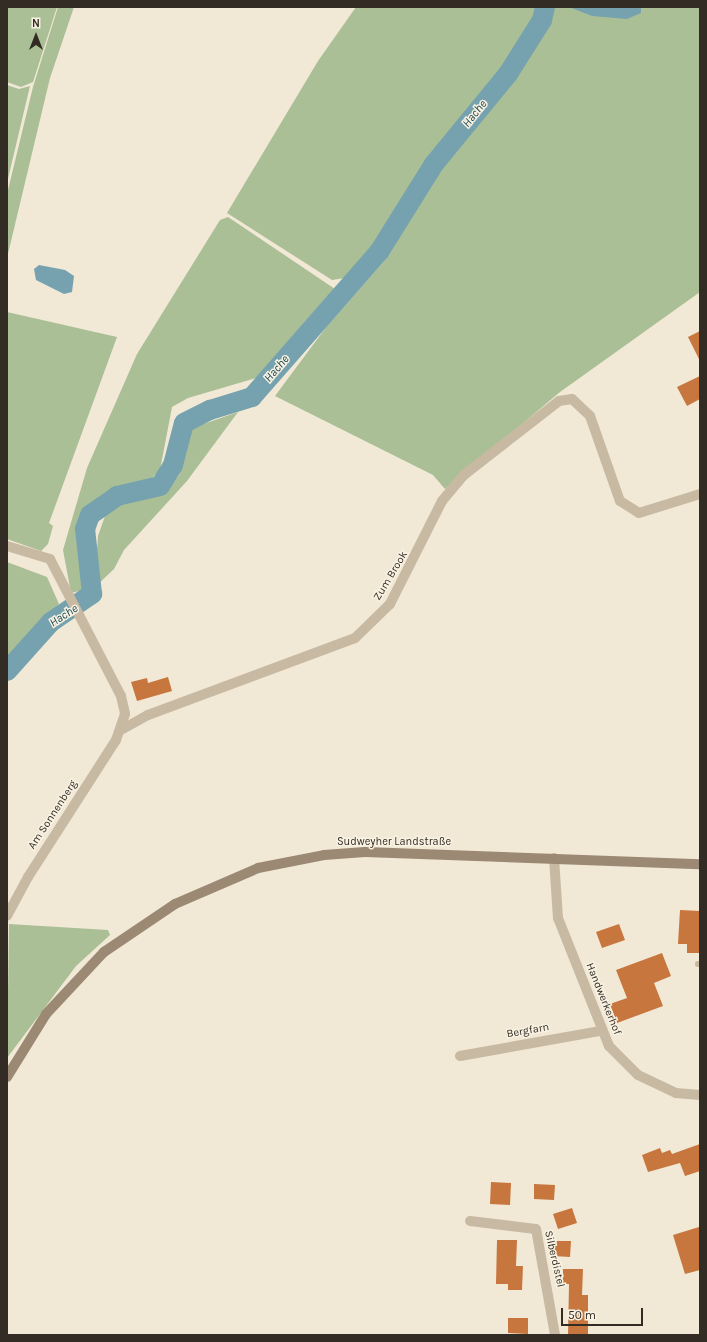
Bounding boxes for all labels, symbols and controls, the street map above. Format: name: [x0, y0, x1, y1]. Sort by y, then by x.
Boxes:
north arrow: [16, 16, 56, 56]
text: N: [32, 17, 40, 30]
water label: Hache: [460, 97, 490, 131]
water label: Hache: [261, 353, 293, 385]
street label: Zum Brook: [371, 549, 411, 603]
water label: Hache: [47, 602, 81, 630]
street label: Am Sonnenberg: [26, 778, 80, 852]
street label: Sudweyher Landstraße: [337, 835, 451, 849]
street label: Handwerkerhof: [583, 961, 623, 1037]
street label: Bergfarn: [506, 1021, 550, 1041]
street label: Silberdistel: [541, 1229, 567, 1289]
scale bar: [563, 1300, 645, 1326]
text: 50 m: [568, 1308, 596, 1322]

